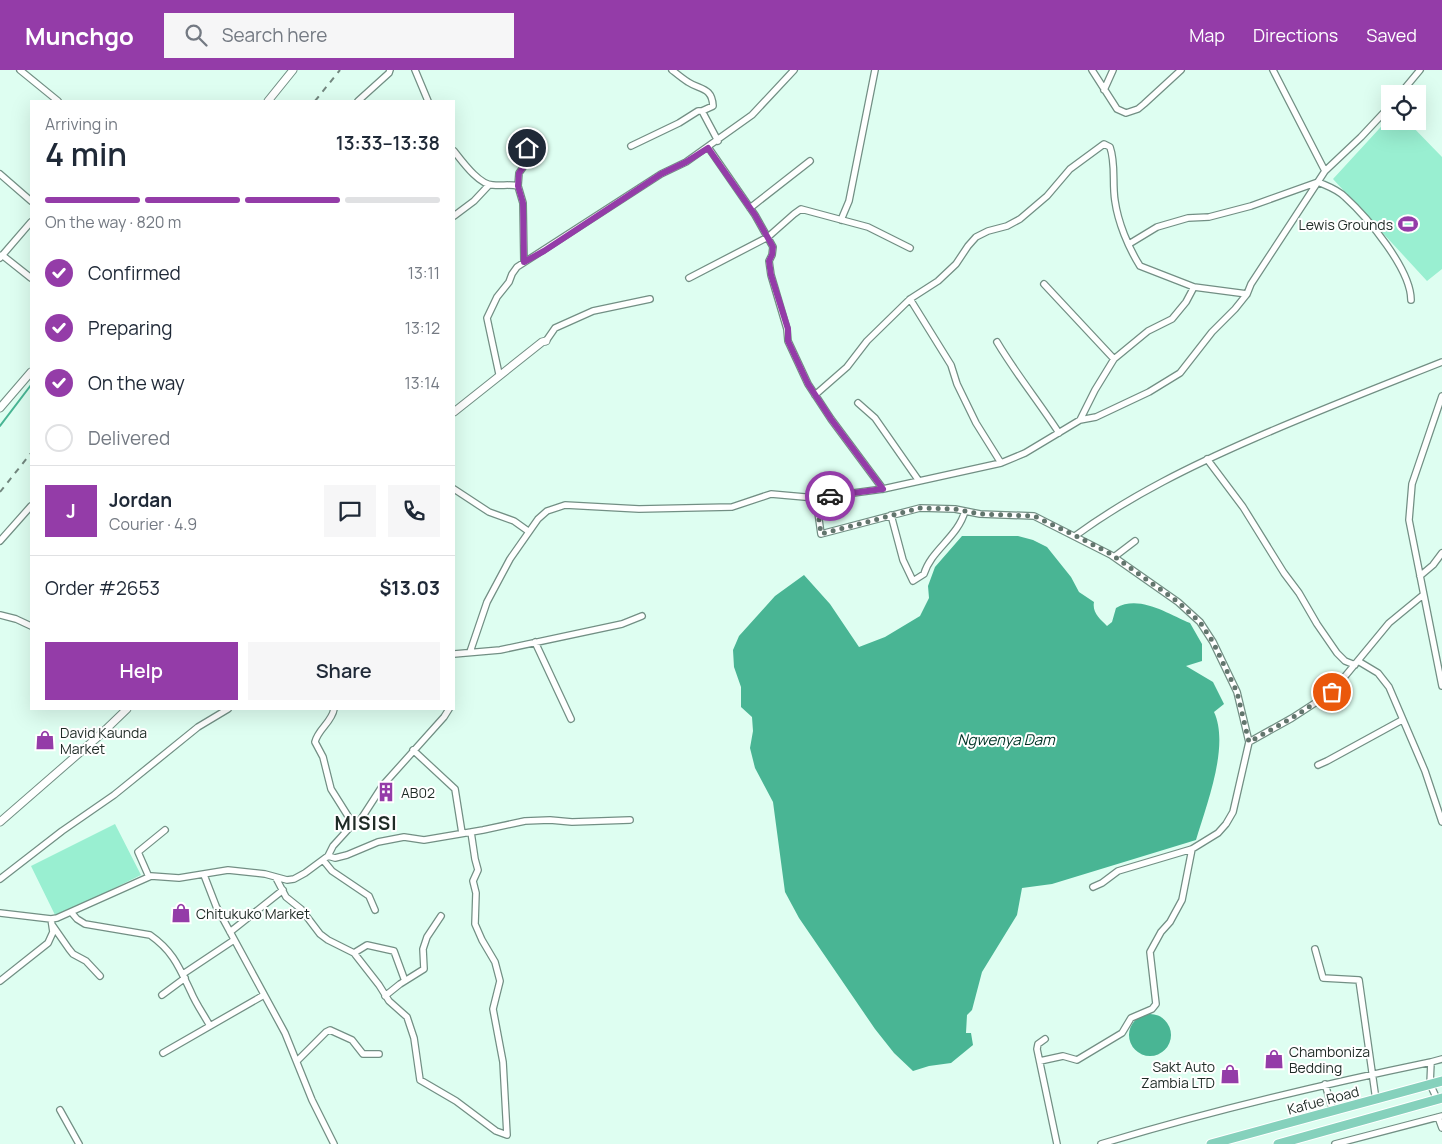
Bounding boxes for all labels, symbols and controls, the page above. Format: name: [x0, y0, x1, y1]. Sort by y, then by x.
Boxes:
search box: [164, 13, 514, 58]
text: Munchgo: [25, 19, 134, 52]
icon: search: [182, 21, 210, 49]
text: Search here: [222, 22, 327, 48]
text: Map: [1189, 23, 1225, 47]
text: Directions: [1253, 23, 1338, 47]
text: Saved: [1366, 23, 1417, 47]
map controls: [1381, 85, 1426, 130]
button: locate: [1381, 85, 1426, 130]
text: Arriving in: [45, 113, 118, 135]
pin: [506, 127, 548, 169]
text: 13:33–13:38: [336, 130, 440, 156]
text: 4 min: [45, 132, 127, 176]
icon: home: [513, 134, 541, 162]
text: On the way · 820 m: [45, 211, 181, 233]
sports icon: Lewis Grounds: [1397, 213, 1419, 235]
place label: Lewis Grounds: [1298, 215, 1393, 234]
icon: check: [45, 259, 73, 287]
text: Confirmed: [88, 260, 181, 286]
text: 13:11: [408, 262, 440, 284]
icon: check: [45, 314, 73, 342]
text: Preparing: [88, 315, 173, 341]
text: 13:12: [405, 317, 440, 339]
icon: check: [45, 369, 73, 397]
text: On the way: [88, 370, 185, 396]
text: 13:14: [404, 372, 440, 394]
text: Delivered: [88, 425, 170, 451]
courier: [805, 471, 855, 521]
icon: car: [816, 482, 844, 510]
button: chat: [324, 485, 376, 537]
button: phone: [388, 485, 440, 537]
text: Jordan: [109, 487, 172, 513]
text: J: [66, 498, 76, 524]
text: Courier · 4.9: [109, 513, 197, 535]
text: Order #2653: [45, 575, 160, 601]
text: $13.03: [379, 575, 440, 601]
button: Help: [45, 642, 238, 700]
button: Share: [248, 642, 440, 700]
pin: [1311, 671, 1353, 713]
icon: bag: [1318, 678, 1346, 706]
place label: David Kaunda Market: [60, 723, 147, 758]
shop icon: David Kaunda Market: [34, 729, 56, 751]
water label: Ngwenya Dam: [957, 729, 1056, 750]
building icon: AB02: [375, 781, 397, 803]
place label: AB02: [401, 783, 435, 802]
district label: MISISI: [334, 810, 398, 836]
shop icon: Chitukuko Market: [170, 902, 192, 924]
place label: Chitukuko Market: [196, 904, 310, 923]
place label: Chamboniza Bedding: [1289, 1042, 1370, 1077]
shop icon: Chamboniza Bedding: [1263, 1048, 1285, 1070]
place label: Sakt Auto Zambia LTD: [1141, 1057, 1215, 1092]
shop icon: Sakt Auto Zambia LTD: [1219, 1063, 1241, 1085]
street label: Kafue Road: [1285, 1081, 1361, 1119]

